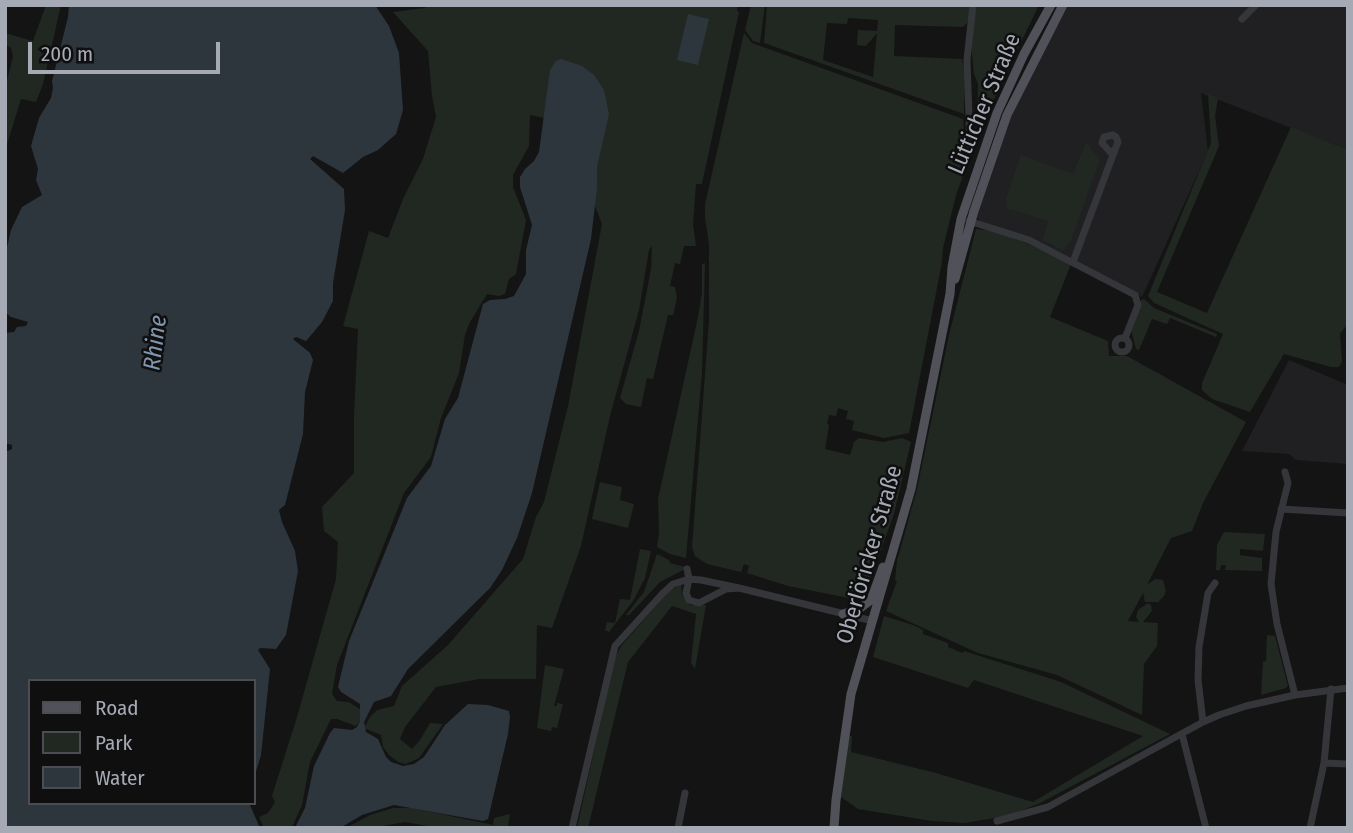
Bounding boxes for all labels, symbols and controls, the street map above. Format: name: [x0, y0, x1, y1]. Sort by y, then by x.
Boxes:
scale bar: [32, 28, 224, 72]
street label: Lütticher Straße: [943, 29, 1027, 179]
text: 200 m: [41, 41, 93, 67]
water label: Rhine: [138, 314, 174, 372]
street label: Oberlöricker Straße: [831, 463, 909, 647]
legend: [28, 679, 256, 805]
text: Road: [95, 695, 139, 721]
text: Park: [95, 730, 132, 756]
text: Water: [95, 765, 145, 791]

